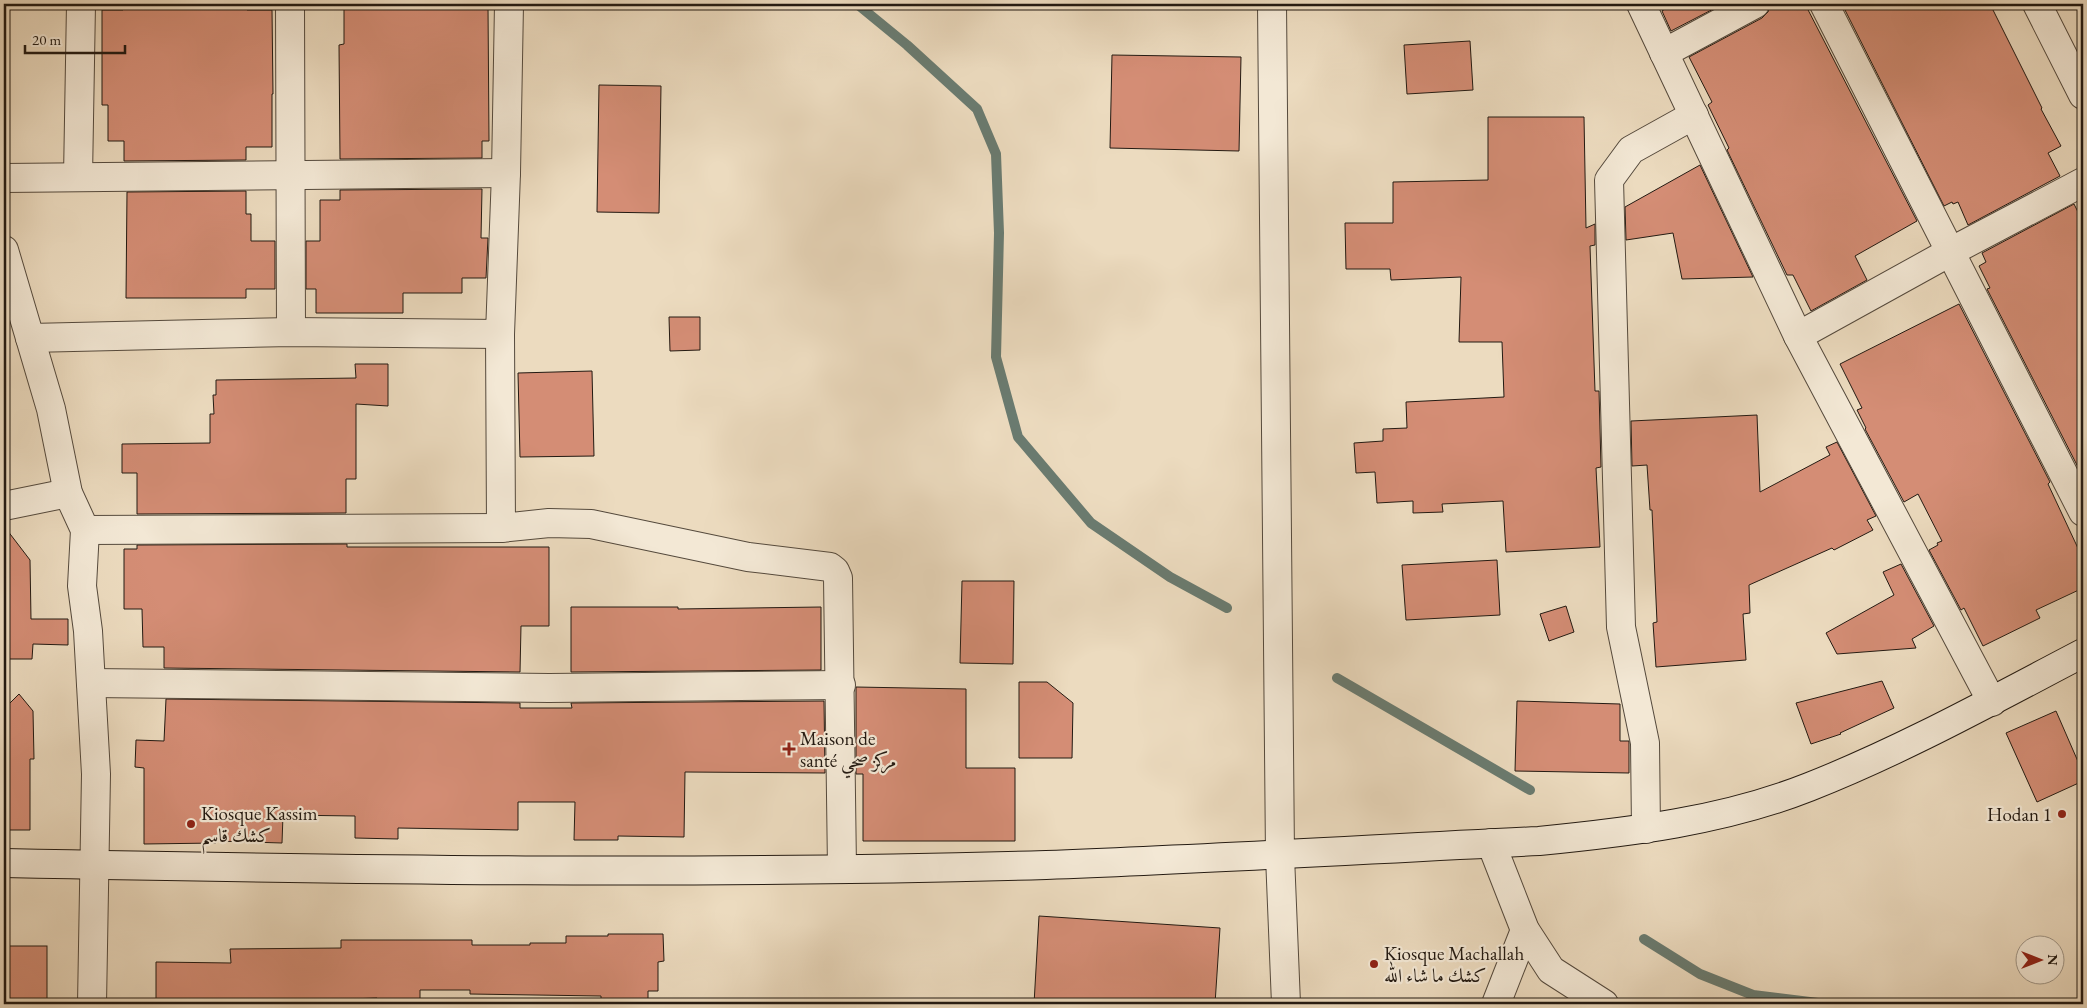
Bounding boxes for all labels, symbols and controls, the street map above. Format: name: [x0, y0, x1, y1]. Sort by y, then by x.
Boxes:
scale bar: [25, 22, 125, 54]
text: 20 m: [32, 30, 61, 49]
place label: Maison de santé مركز صحي: [800, 726, 896, 779]
marker: Maison de santé مركز صحي: [782, 742, 796, 756]
place label: Kiosque Kassim كشك قاسم: [201, 801, 318, 855]
place label: Hodan 1: [1987, 802, 2052, 827]
marker: Hodan 1: [2056, 808, 2068, 820]
marker: Kiosque Kassim كشك قاسم: [185, 818, 197, 830]
north arrow: [2014, 936, 2064, 986]
place label: Kiosque Machallah كشك ما شاء الله: [1384, 941, 1524, 988]
text: N: [2044, 954, 2062, 966]
marker: Kiosque Machallah كشك ما شاء الله: [1368, 958, 1380, 970]

